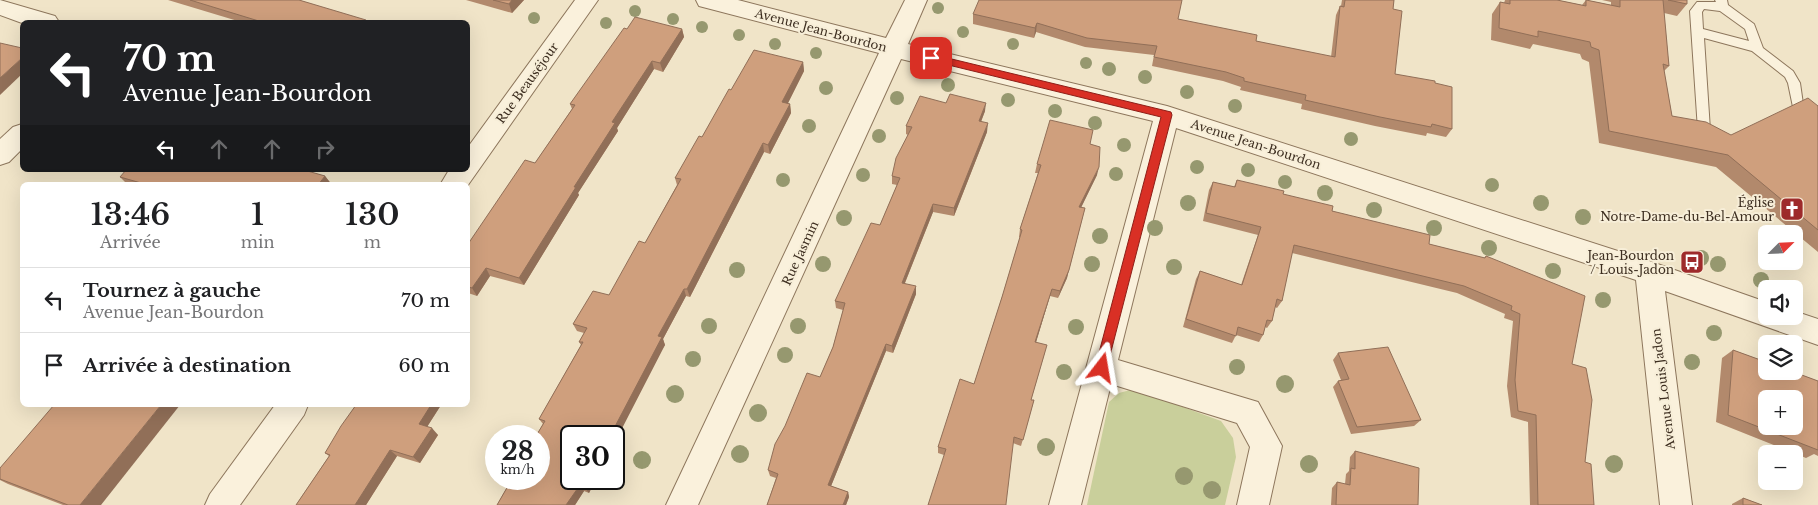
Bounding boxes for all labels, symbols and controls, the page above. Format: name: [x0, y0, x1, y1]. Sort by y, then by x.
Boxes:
street label: Avenue Jean-Bourdon: [753, 5, 888, 55]
text: 70 m: [123, 37, 216, 80]
pin: [910, 37, 952, 79]
street label: Rue Beauséjour: [493, 39, 561, 126]
icon: left: [40, 40, 105, 105]
icon: arrive: [917, 44, 945, 72]
text: Avenue Jean-Bourdon: [123, 80, 372, 107]
street label: Avenue Jean-Bourdon: [1188, 116, 1323, 172]
icon: left: [152, 135, 180, 163]
icon: ahead: [205, 135, 233, 163]
icon: ahead: [258, 135, 286, 163]
icon: right: [311, 135, 339, 163]
place label: Église Notre-Dame-du-Bel-Amour: [1600, 194, 1774, 224]
text: 13:46: [91, 196, 170, 233]
text: 1: [251, 196, 264, 233]
text: 130: [345, 196, 399, 233]
church icon: Église Notre-Dame-du-Bel-Amour: [1779, 196, 1805, 222]
street label: Rue Jasmin: [779, 218, 821, 288]
north arrow: [1758, 225, 1802, 270]
map controls: [1758, 225, 1803, 490]
text: Arrivée: [100, 232, 161, 252]
text: min: [241, 232, 275, 252]
text: m: [364, 232, 381, 252]
place label: Jean-Bourdon / Louis-Jadon: [1585, 248, 1674, 277]
bus stop icon: Jean-Bourdon / Louis-Jadon: [1679, 249, 1705, 275]
text: Tournez à gauche: [83, 279, 261, 302]
button: sound: [1758, 280, 1803, 325]
icon: left: [40, 286, 68, 314]
text: 70 m: [401, 289, 450, 312]
text: Avenue Jean-Bourdon: [83, 302, 264, 322]
street label: Avenue Louis Jadon: [1648, 328, 1678, 451]
button: layers: [1758, 335, 1803, 380]
position arrow: [1075, 341, 1127, 393]
icon: arrive: [40, 351, 68, 379]
text: Arrivée à destination: [83, 354, 291, 377]
text: 60 m: [398, 354, 450, 377]
button: +: [1758, 390, 1803, 435]
speed limit sign: 30: [560, 425, 625, 490]
text: 28: [501, 436, 534, 467]
button: −: [1758, 445, 1803, 490]
text: km/h: [500, 462, 535, 477]

